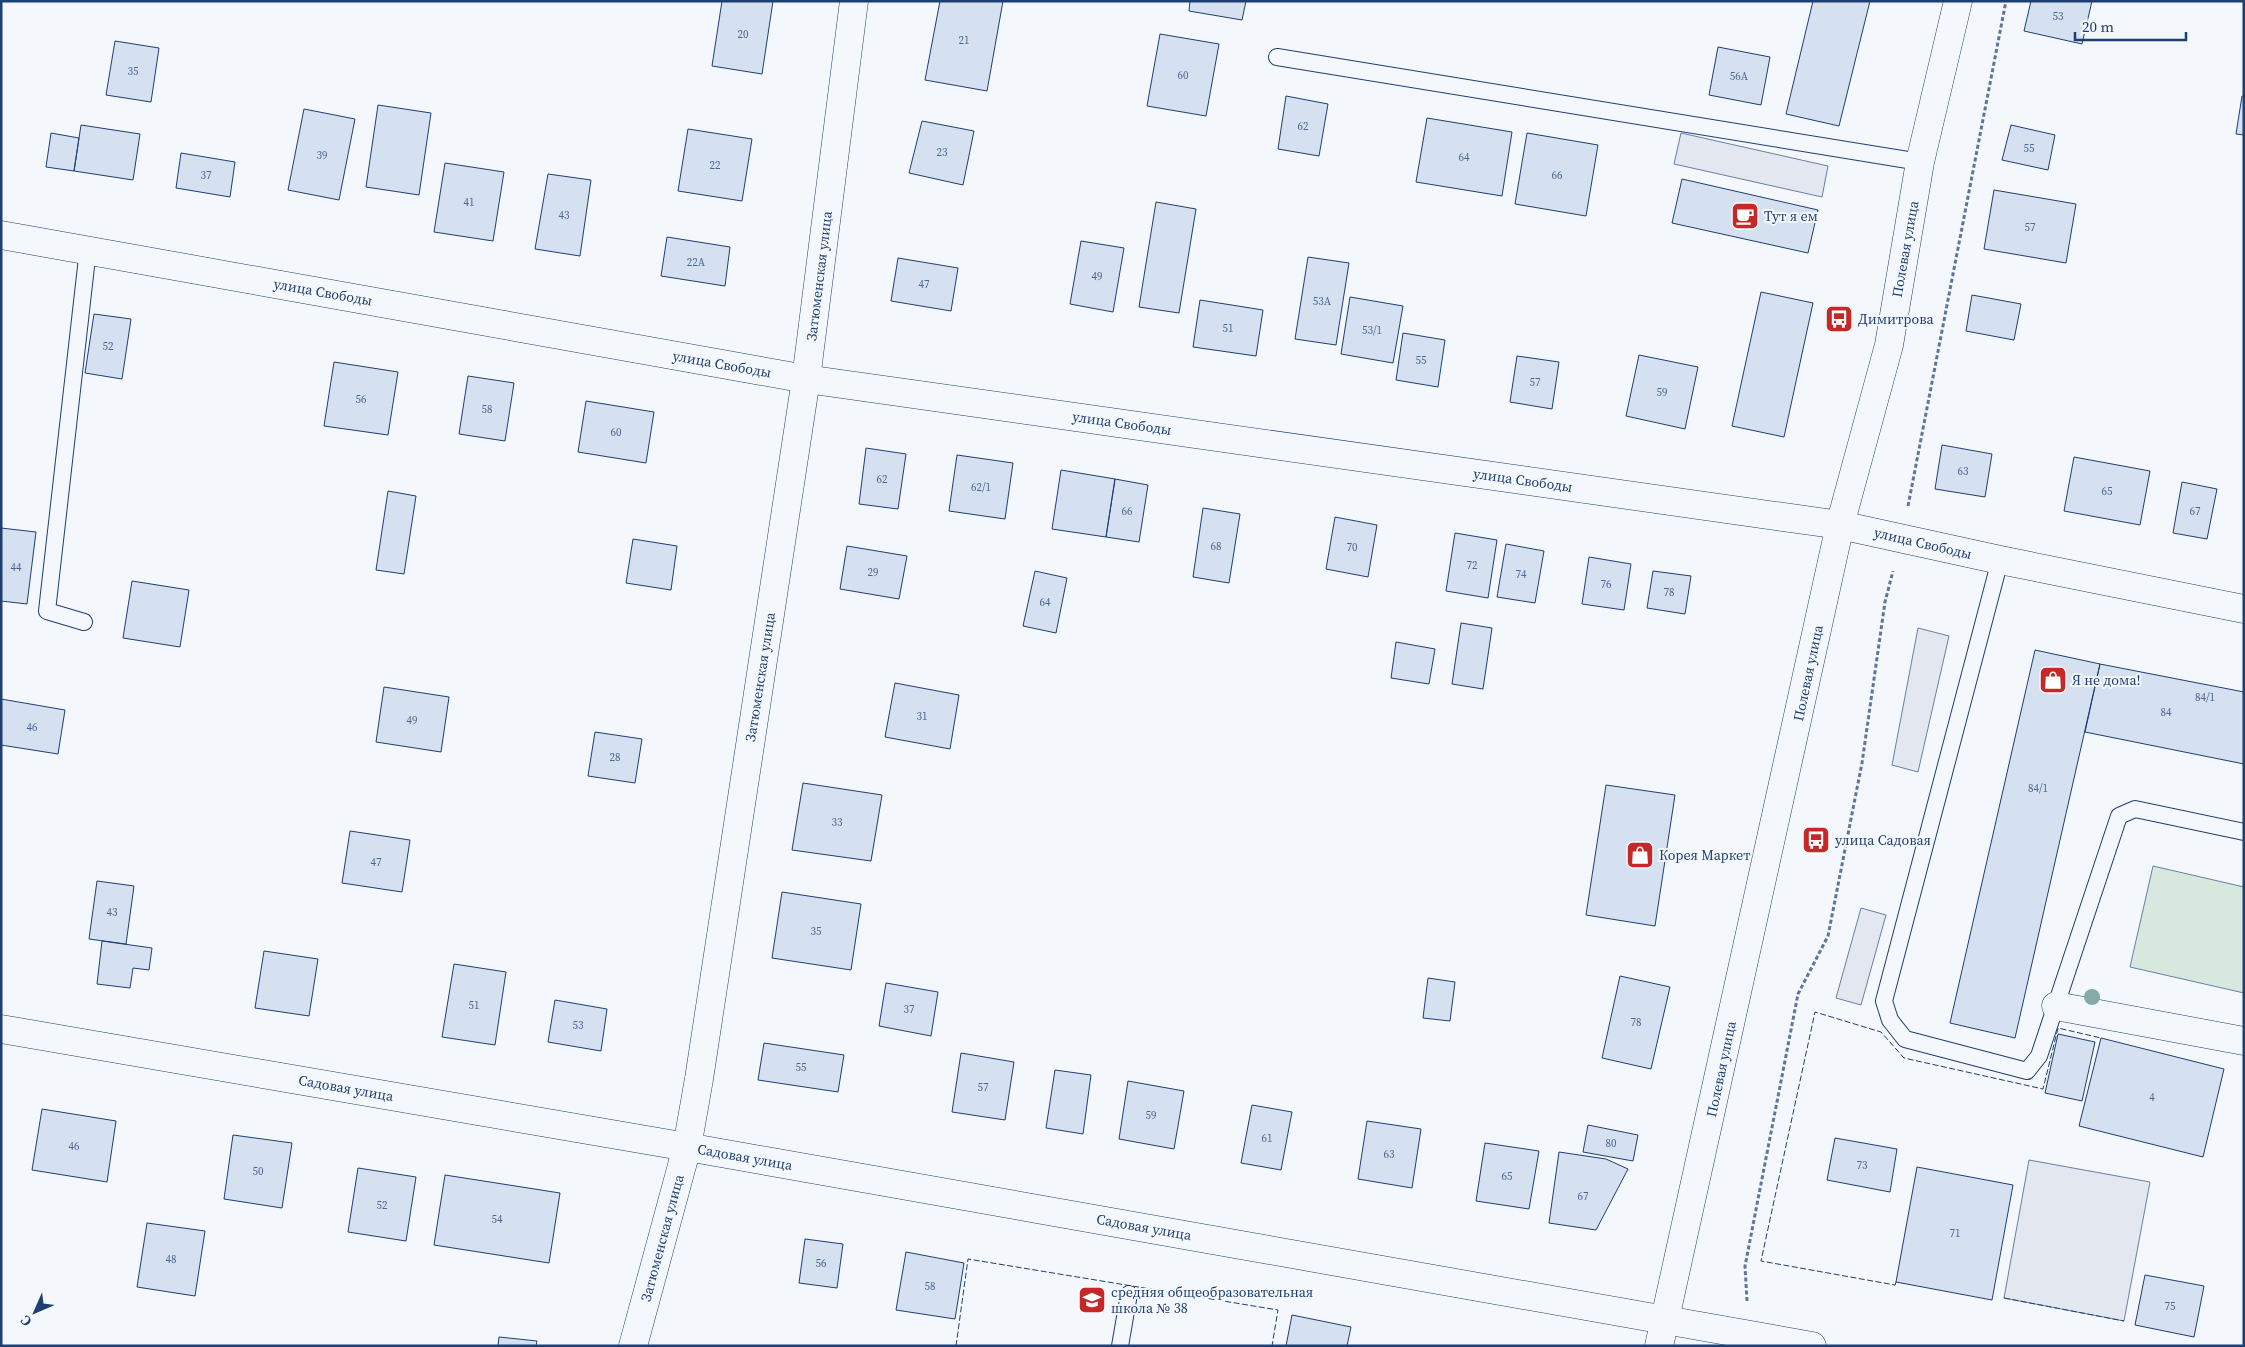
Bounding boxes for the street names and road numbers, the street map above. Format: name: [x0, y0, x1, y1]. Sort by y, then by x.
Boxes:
street label: Полевая улица: [1887, 198, 1923, 299]
street label: Затюменская улица: [801, 209, 837, 342]
street label: улица Свободы: [272, 273, 374, 311]
street label: улица Свободы: [671, 345, 773, 383]
street label: улица Свободы: [1071, 406, 1173, 440]
street label: улица Свободы: [1472, 463, 1574, 497]
street label: улица Свободы: [1872, 522, 1974, 564]
street label: Затюменская улица: [740, 610, 780, 743]
street label: Полевая улица: [1788, 622, 1828, 723]
street label: Полевая улица: [1701, 1018, 1741, 1119]
street label: Садовая улица: [297, 1070, 396, 1106]
street label: Садовая улица: [696, 1139, 795, 1175]
street label: Затюменская улица: [635, 1171, 689, 1304]
street label: Садовая улица: [1095, 1209, 1194, 1245]

